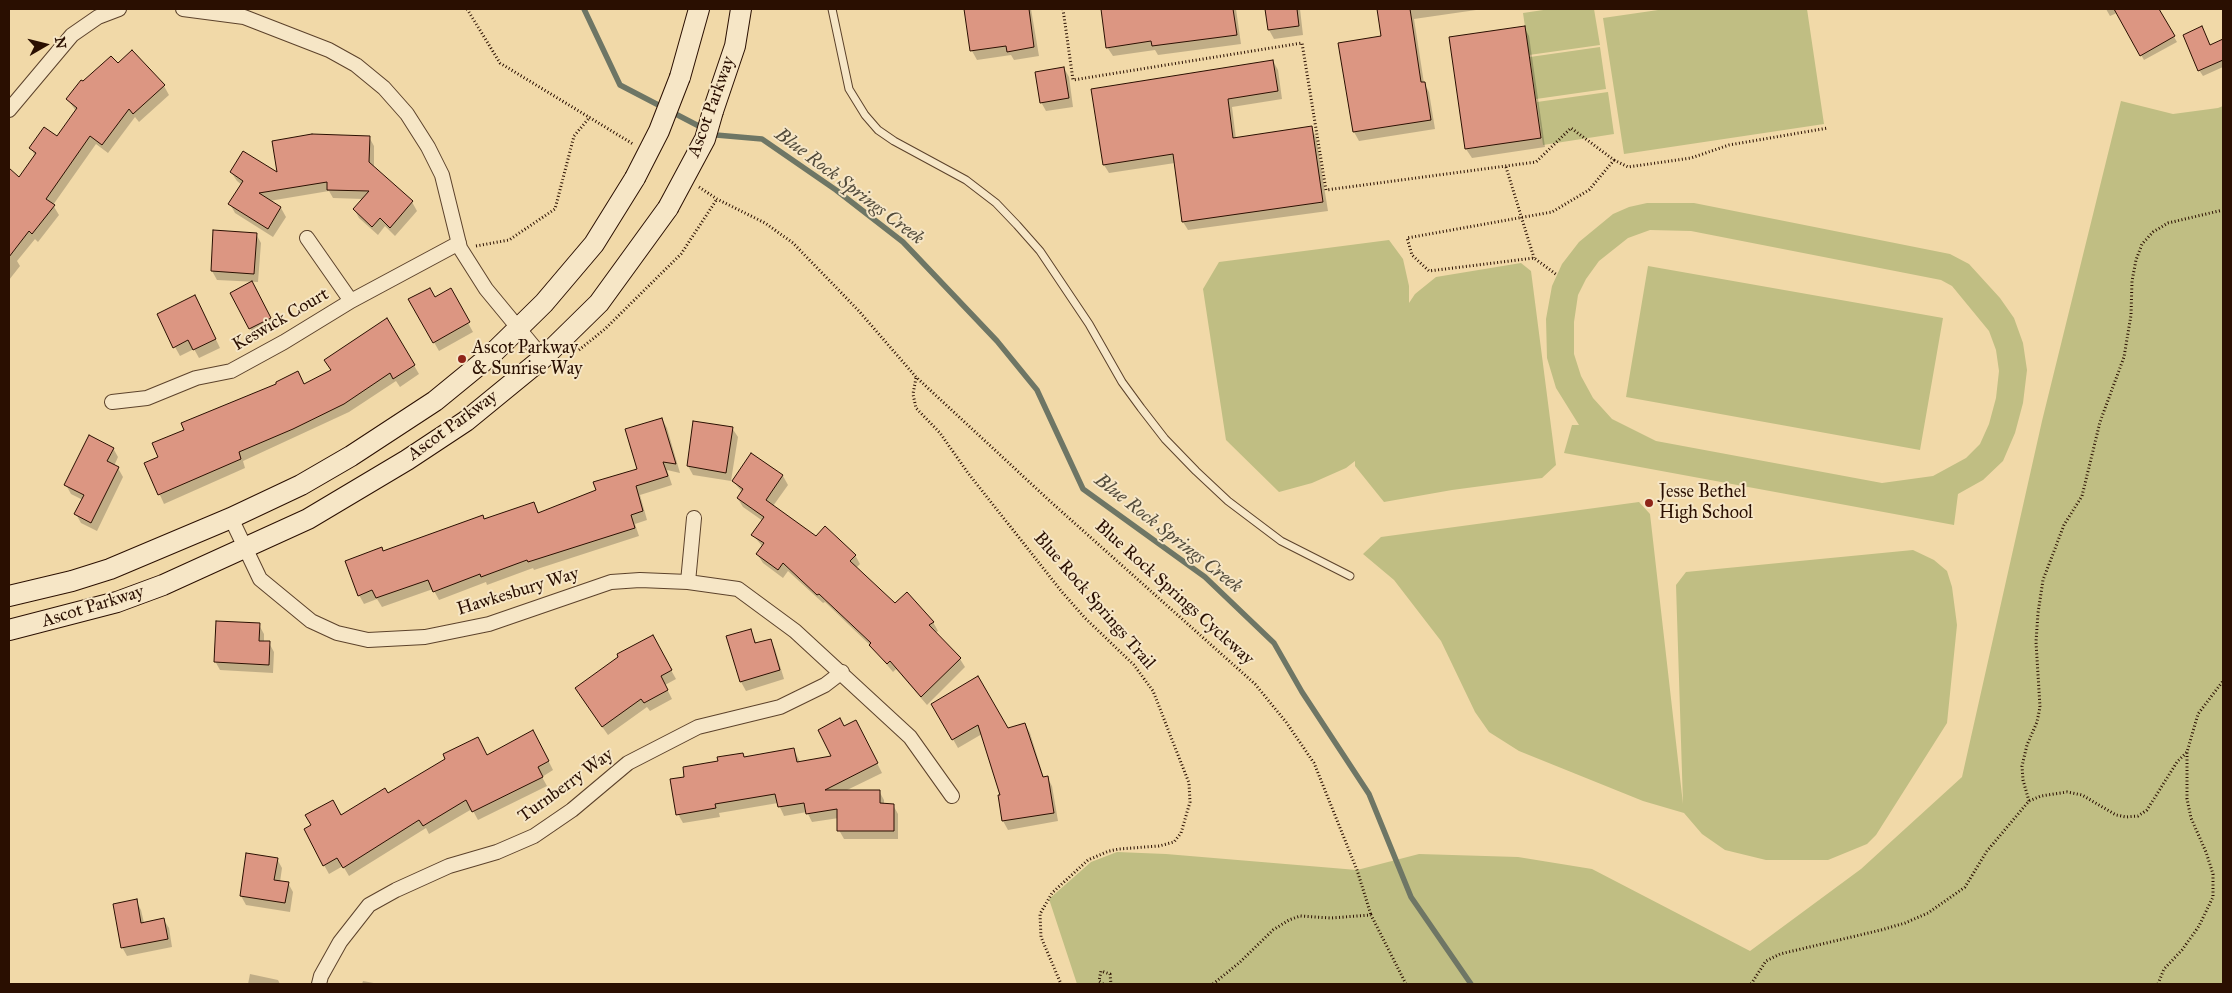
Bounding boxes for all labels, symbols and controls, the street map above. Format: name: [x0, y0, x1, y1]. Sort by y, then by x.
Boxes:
north arrow: [20, 20, 70, 70]
text: N: [51, 36, 70, 50]
street label: Ascot Parkway: [684, 54, 740, 160]
water label: Blue Rock Springs Creek: [770, 124, 928, 250]
street label: Keswick Court: [229, 284, 333, 356]
place label: Ascot Parkway & Sunrise Way: [472, 338, 582, 380]
marker: Ascot Parkway & Sunrise Way: [456, 353, 468, 365]
street label: Ascot Parkway: [404, 386, 502, 466]
water label: Blue Rock Springs Creek: [1090, 469, 1246, 599]
place label: Jesse Bethel High School: [1659, 482, 1753, 524]
marker: Jesse Bethel High School: [1643, 497, 1655, 509]
street label: Blue Rock Springs Cycleway: [1090, 516, 1258, 670]
street label: Blue Rock Springs Trail: [1029, 528, 1159, 674]
street label: Hawkesbury Way: [454, 563, 582, 621]
street label: Ascot Parkway: [39, 581, 147, 633]
street label: Turnberry Way: [514, 744, 618, 828]

